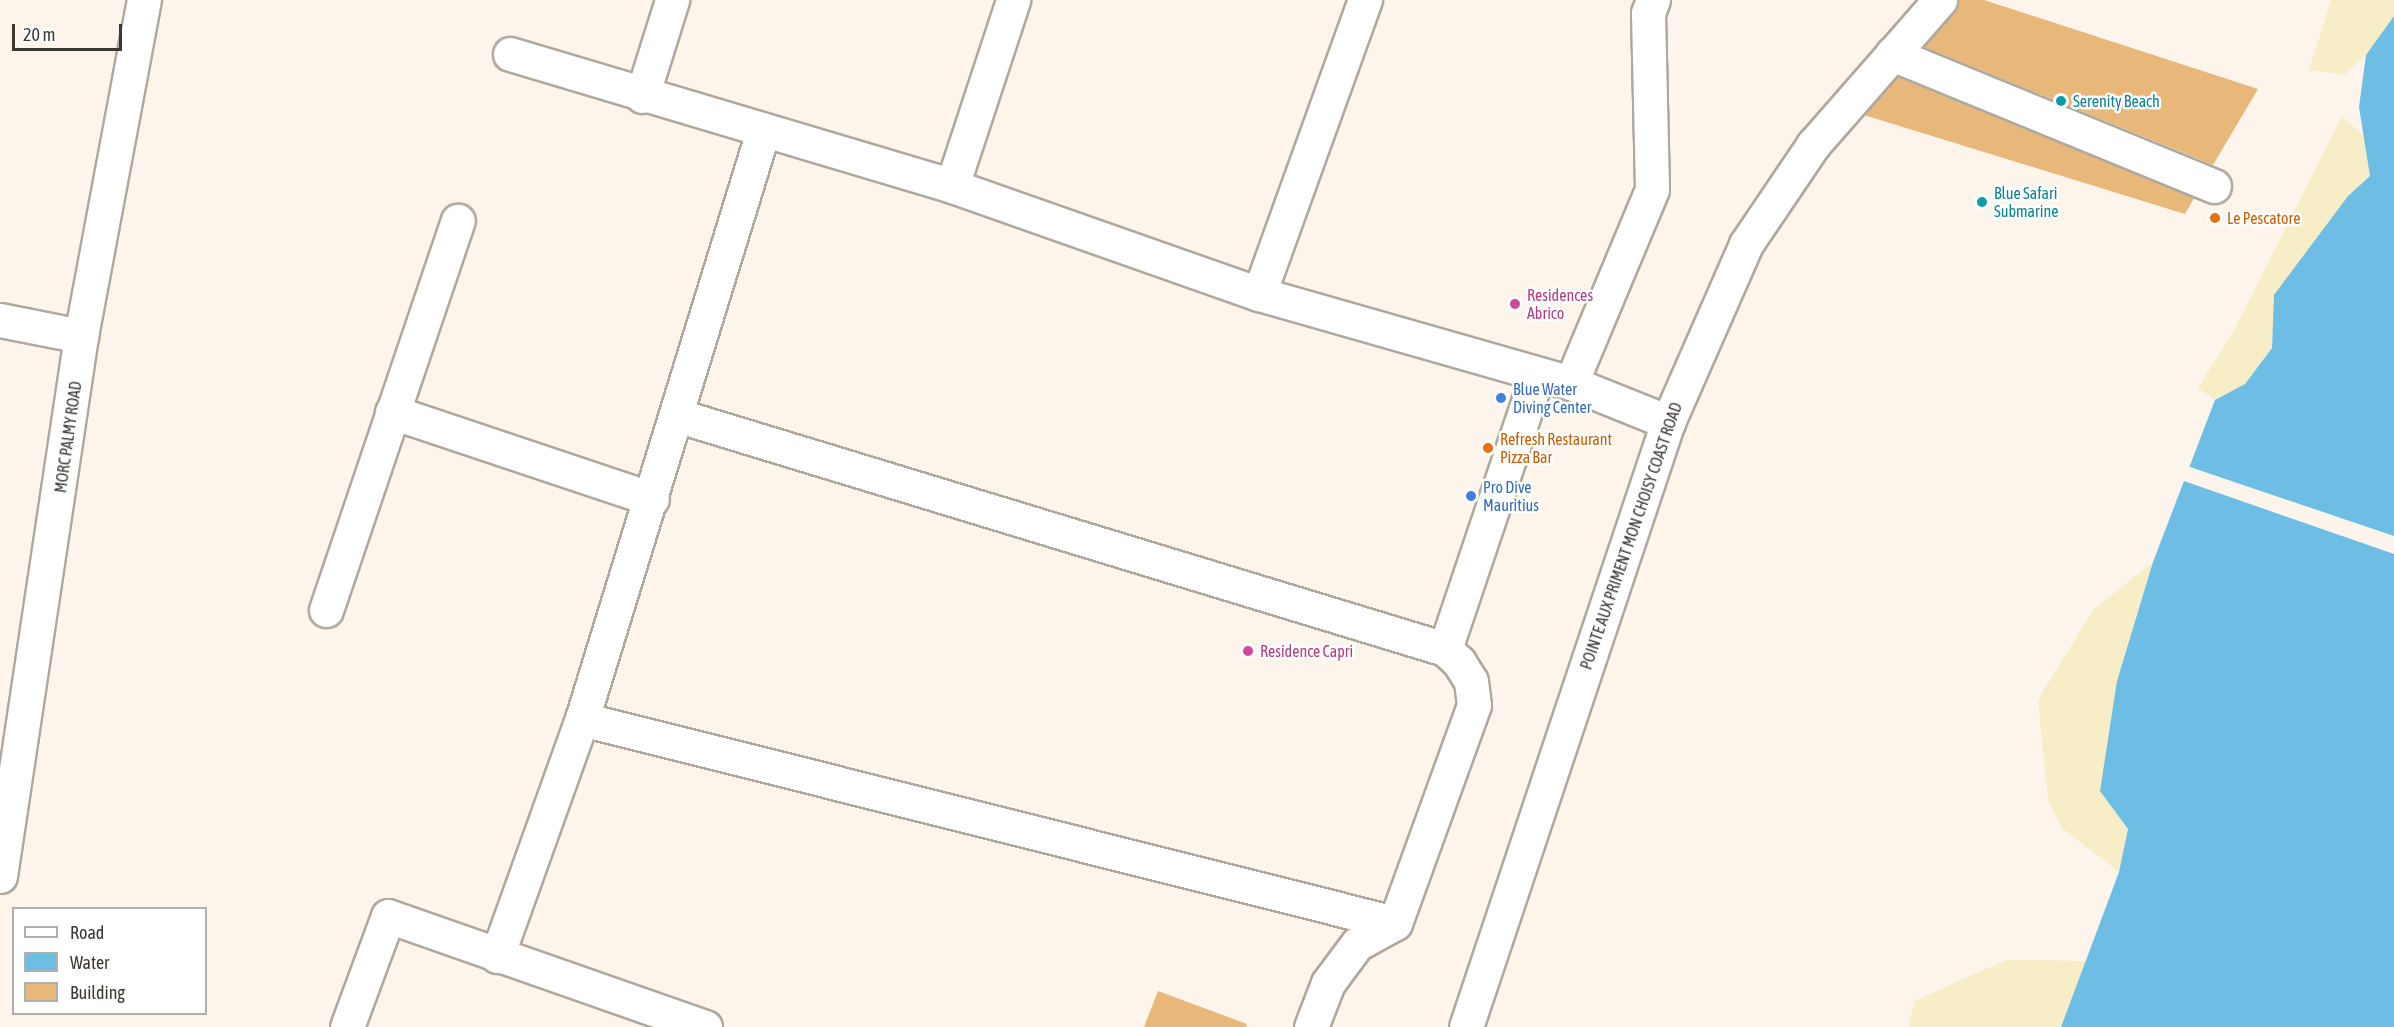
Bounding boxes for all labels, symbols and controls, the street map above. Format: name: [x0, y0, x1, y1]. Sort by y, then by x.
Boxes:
scale bar: [15, 12, 124, 50]
text: 20 m: [23, 24, 55, 45]
place label: Serenity Beach: [2073, 91, 2160, 111]
marker: Serenity Beach: [2054, 94, 2068, 108]
place label: Blue Safari Submarine: [1994, 183, 2058, 221]
marker: Blue Safari Submarine: [1975, 195, 1989, 209]
place label: Le Pescatore: [2227, 208, 2301, 228]
marker: Le Pescatore: [2208, 211, 2222, 225]
place label: Residences Abrico: [1527, 285, 1593, 323]
marker: Residences Abrico: [1508, 297, 1522, 311]
place label: Blue Water Diving Center: [1513, 379, 1591, 417]
street label: MORC PALMY ROAD: [51, 380, 85, 494]
marker: Blue Water Diving Center: [1494, 391, 1508, 405]
street label: POINTE AUX PRIMENT MON CHOISY COAST ROAD: [1576, 400, 1686, 672]
place label: Refresh Restaurant Pizza Bar: [1500, 429, 1612, 467]
marker: Refresh Restaurant Pizza Bar: [1481, 441, 1495, 455]
place label: Pro Dive Mauritius: [1483, 477, 1539, 515]
marker: Pro Dive Mauritius: [1464, 489, 1478, 503]
place label: Residence Capri: [1260, 641, 1353, 661]
marker: Residence Capri: [1241, 644, 1255, 658]
legend: [12, 907, 207, 1015]
text: Road: [70, 922, 104, 943]
text: Water: [70, 952, 109, 973]
text: Building: [70, 982, 125, 1003]

